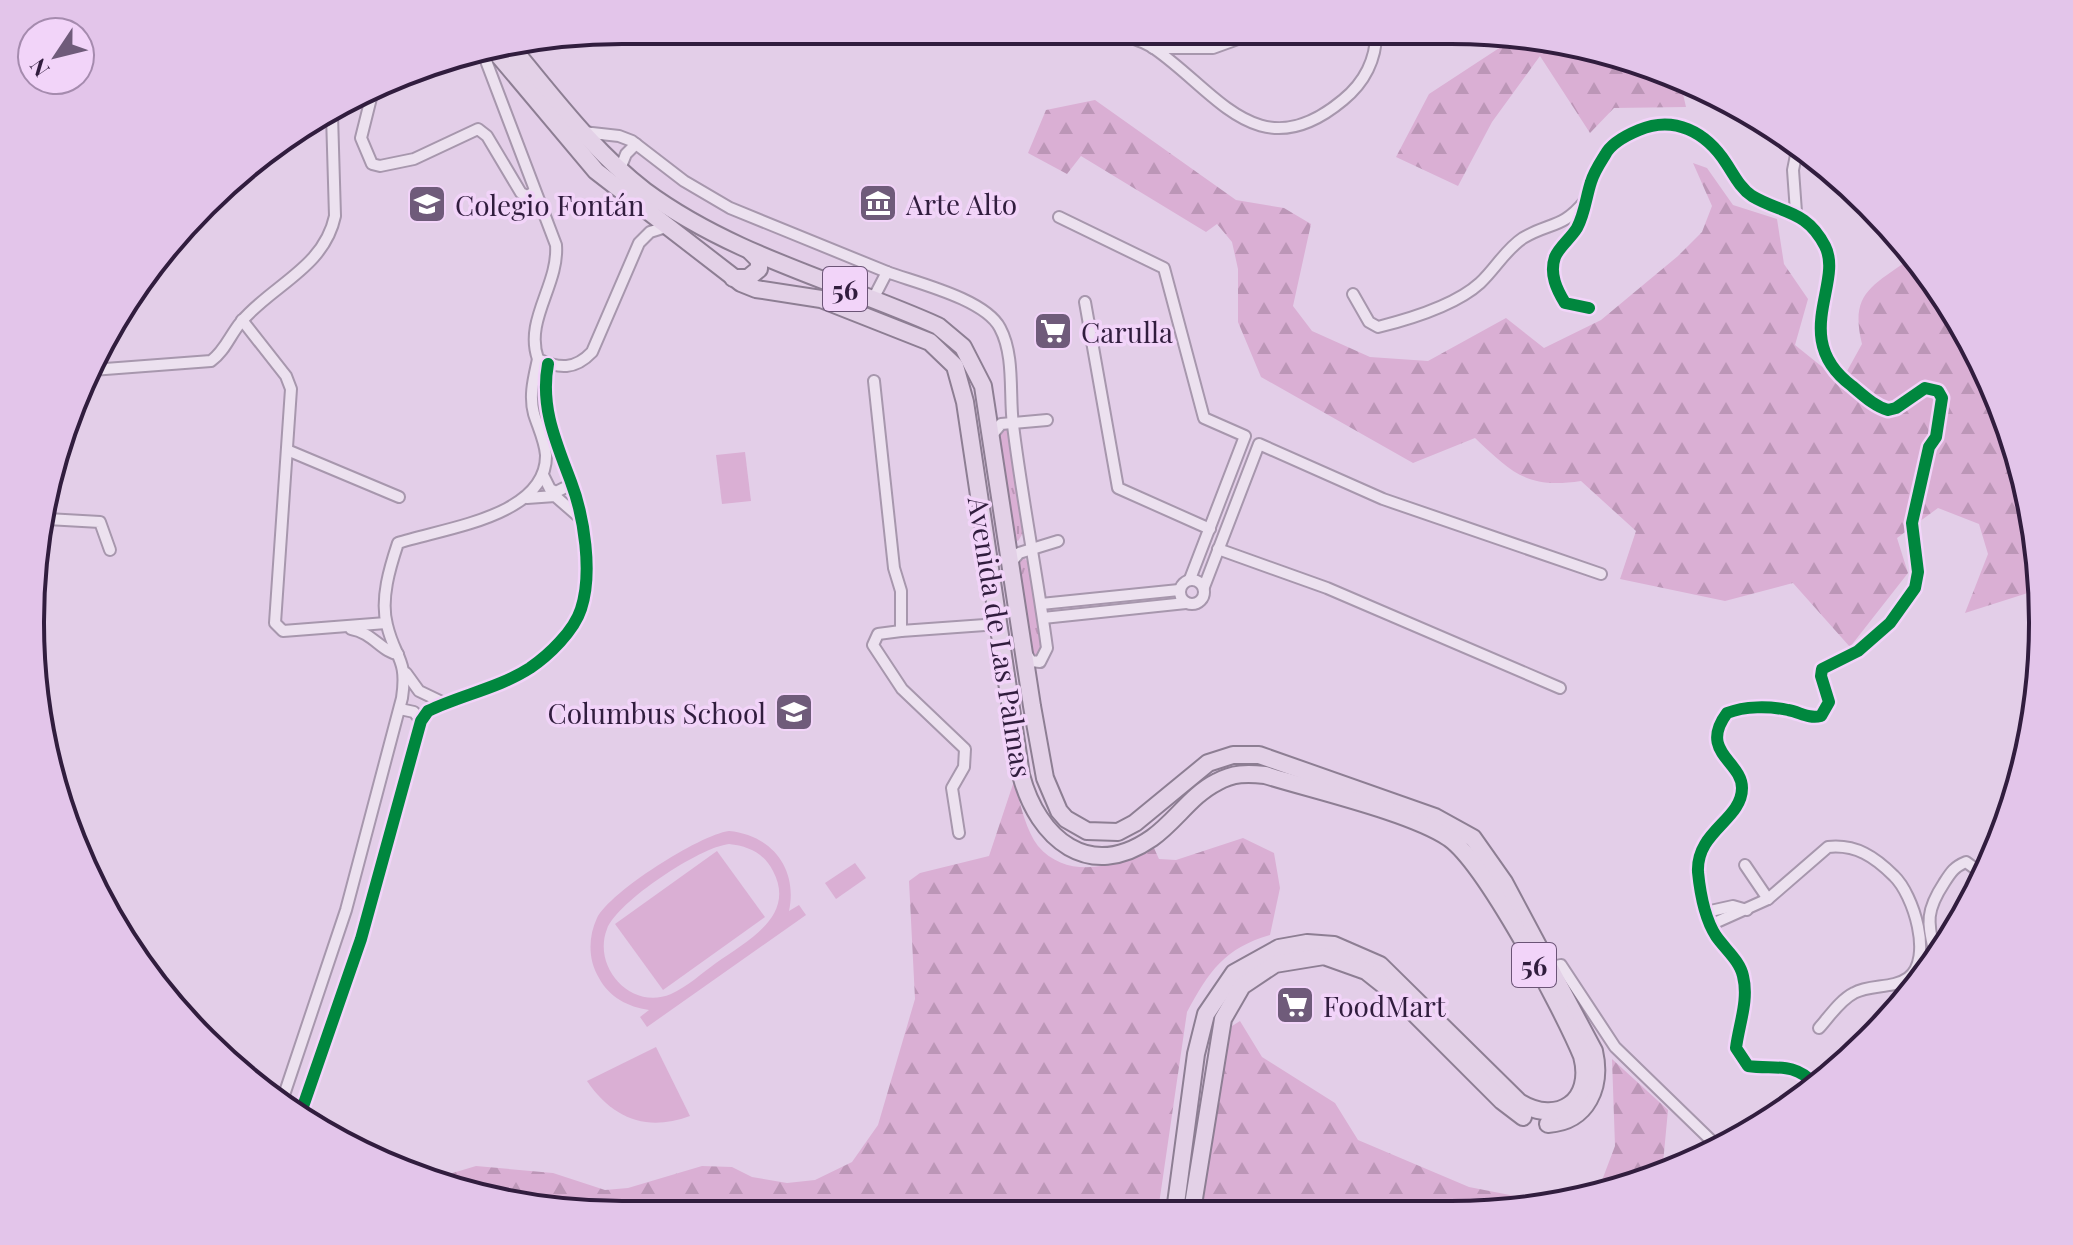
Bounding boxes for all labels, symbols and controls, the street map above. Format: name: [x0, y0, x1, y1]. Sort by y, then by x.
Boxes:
north arrow: [16, 16, 96, 96]
text: N: [22, 53, 56, 83]
museum icon: Arte Alto: [857, 182, 899, 224]
school or university icon: Colegio Fontán: [406, 183, 448, 225]
place label: Arte Alto: [905, 185, 1017, 222]
place label: Colegio Fontán: [455, 186, 645, 223]
road number: 56: [823, 267, 867, 311]
supermarket icon: Carulla: [1032, 310, 1074, 352]
place label: Carulla: [1081, 313, 1173, 350]
street label: Avenida de Las Palmas: [960, 493, 1041, 780]
school or university icon: Columbus School: [773, 691, 815, 733]
place label: Columbus School: [547, 694, 766, 731]
road number: 56: [1512, 943, 1556, 987]
supermarket icon: FoodMart: [1274, 984, 1316, 1026]
place label: FoodMart: [1323, 987, 1447, 1024]

